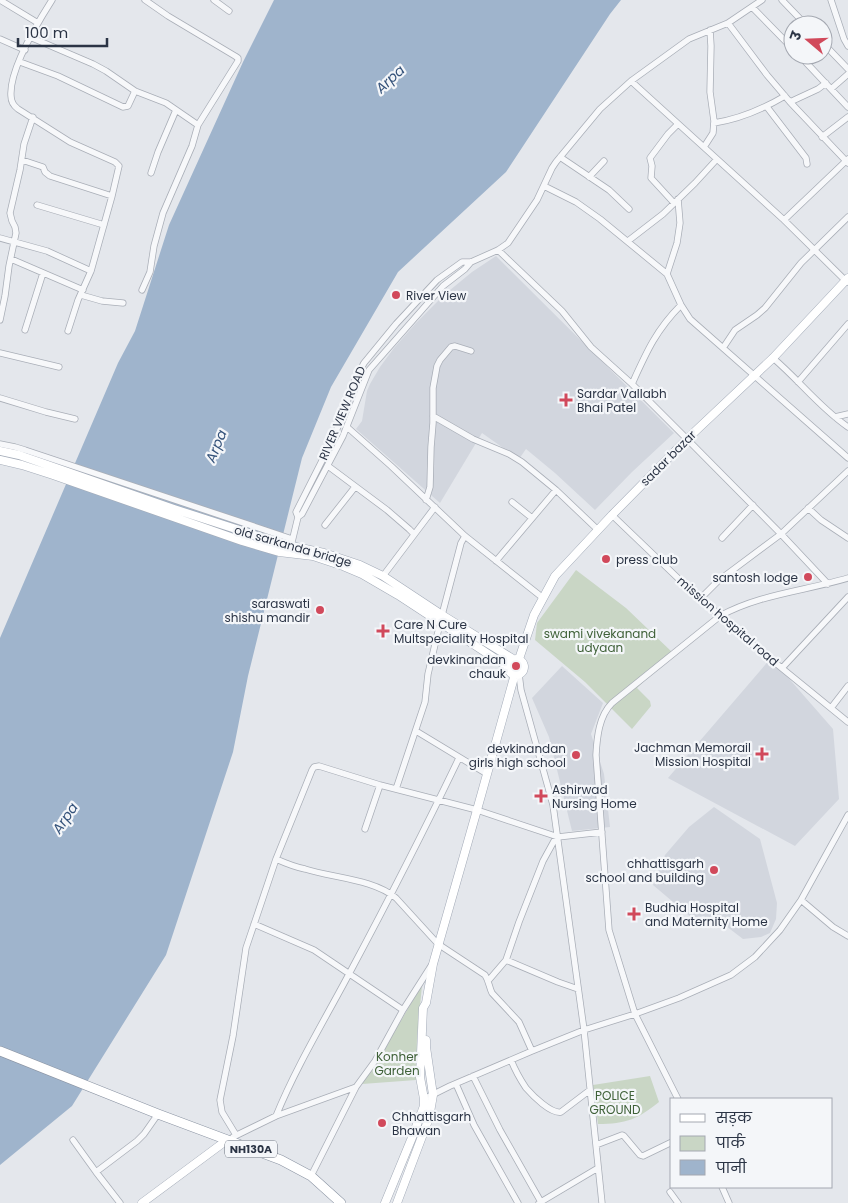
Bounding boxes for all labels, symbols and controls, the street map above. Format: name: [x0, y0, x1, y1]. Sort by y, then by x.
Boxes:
scale bar: [18, 15, 106, 47]
north arrow: [783, 15, 833, 65]
text: 100 m: [25, 22, 68, 43]
text: उ: [785, 28, 807, 44]
water label: Arpa: [370, 60, 409, 98]
place label: River View: [406, 287, 467, 304]
marker: River View: [390, 289, 402, 301]
street label: RIVER VIEW ROAD: [315, 363, 369, 463]
place label: Sardar Vallabh Bhai Patel: [577, 385, 667, 416]
marker: Sardar Vallabh Bhai Patel: [559, 393, 573, 407]
water label: Arpa: [200, 426, 232, 466]
street label: sadar bazar: [636, 426, 700, 490]
street label: old sarkanda bridge: [232, 521, 354, 571]
place label: press club: [616, 551, 678, 568]
marker: press club: [600, 553, 612, 565]
place label: santosh lodge: [712, 569, 798, 586]
marker: santosh lodge: [802, 571, 814, 583]
street label: mission hospital road: [674, 572, 782, 670]
place label: saraswati shishu mandir: [225, 595, 311, 626]
marker: saraswati shishu mandir: [314, 604, 326, 616]
place label: Care N Cure Multspeciality Hospital: [394, 616, 529, 647]
marker: Care N Cure Multspeciality Hospital: [376, 624, 390, 638]
park label: swami vivekanand udyaan: [544, 625, 656, 656]
place label: devkinandan chauk: [427, 651, 507, 682]
marker: devkinandan chauk: [510, 660, 522, 672]
place label: Jachman Memorail Mission Hospital: [634, 739, 751, 770]
place label: devkinandan girls high school: [469, 740, 566, 771]
marker: Jachman Memorail Mission Hospital: [755, 747, 769, 761]
marker: devkinandan girls high school: [570, 749, 582, 761]
place label: Ashirwad Nursing Home: [552, 781, 637, 812]
marker: Ashirwad Nursing Home: [534, 789, 548, 803]
water label: Arpa: [47, 798, 83, 838]
place label: chhattisgarh school and building: [586, 855, 704, 886]
marker: chhattisgarh school and building: [708, 864, 720, 876]
place label: Budhia Hospital and Maternity Home: [645, 899, 768, 930]
marker: Budhia Hospital and Maternity Home: [627, 907, 641, 921]
park label: Konher Garden: [374, 1048, 420, 1079]
park label: POLICE GROUND: [589, 1087, 641, 1118]
legend: [670, 1098, 833, 1188]
text: सड़क: [715, 1107, 753, 1128]
place label: Chhattisgarh Bhawan: [392, 1108, 471, 1139]
marker: Chhattisgarh Bhawan: [376, 1117, 388, 1129]
text: पार्क: [715, 1132, 746, 1153]
road number: NH130A: [225, 1140, 277, 1158]
text: पानी: [715, 1157, 747, 1178]

